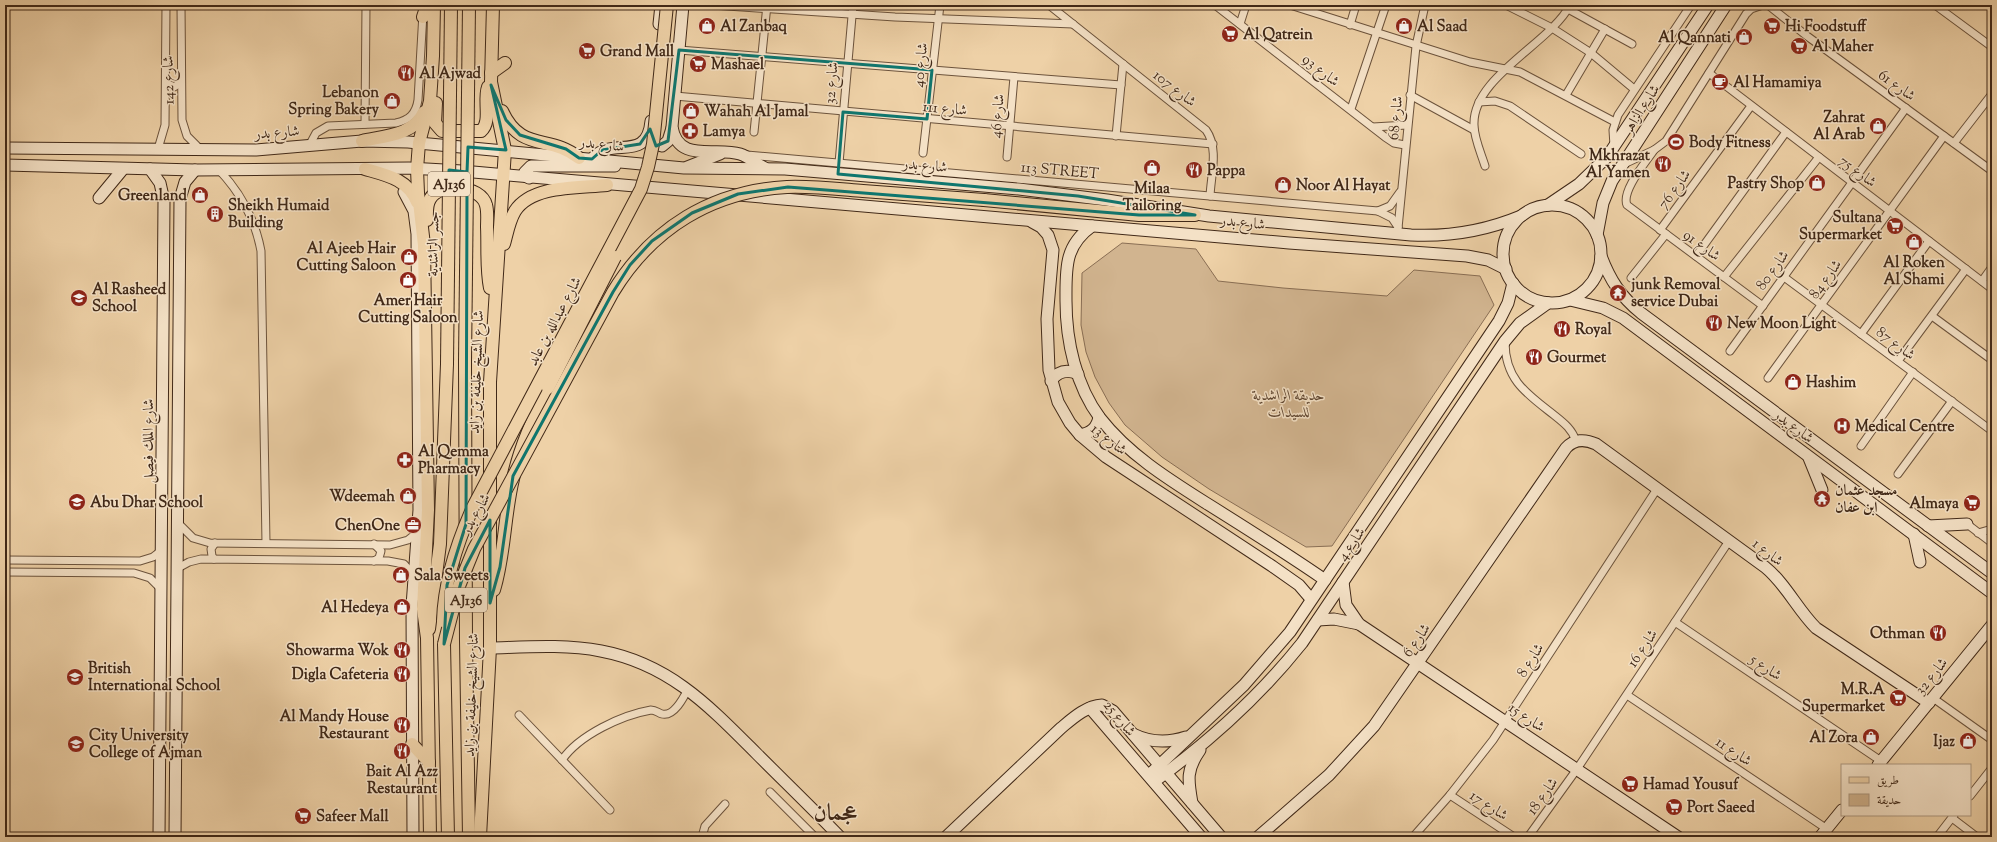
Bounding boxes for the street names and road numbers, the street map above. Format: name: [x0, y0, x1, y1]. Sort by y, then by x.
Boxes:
street label: شارع 40: [909, 42, 935, 89]
street label: شارع 93: [1296, 50, 1343, 93]
street label: شارع 142: [159, 55, 181, 105]
street label: شارع 32: [820, 61, 846, 105]
street label: شارع 61: [1873, 65, 1919, 108]
street label: شارع 107: [1147, 66, 1200, 114]
street label: شارع الزاهر: [1617, 81, 1667, 141]
street label: شارع 46: [986, 93, 1012, 139]
street label: شارع 68: [1384, 95, 1410, 141]
street label: شارع 111: [922, 97, 968, 123]
street label: شارع بدر: [252, 121, 300, 147]
street label: شارع بدر: [576, 132, 625, 159]
street label: شارع 75: [1833, 151, 1880, 194]
street label: شارع بدر: [899, 154, 948, 180]
street label: 113 STREET: [1020, 158, 1100, 185]
street label: شارع 76: [1654, 166, 1698, 215]
road number: AJ136: [428, 172, 470, 196]
street label: شارع بدر: [1217, 210, 1266, 237]
street label: جسر الراشدية: [423, 211, 446, 277]
street label: شارع 91: [1678, 225, 1724, 268]
street label: شارع 80: [1752, 247, 1796, 296]
street label: شارع 84: [1805, 256, 1848, 305]
street label: شارع عبدالله بن عابد: [523, 273, 588, 370]
street label: شارع الشيخ خليفة بن زايد: [465, 310, 492, 434]
street label: شارع 87: [1871, 322, 1919, 367]
street label: شارع الملك فيصل: [139, 399, 161, 483]
street label: شارع بدر: [1767, 404, 1817, 450]
street label: شارع 13: [1085, 419, 1130, 462]
street label: شارع بدر: [455, 490, 497, 542]
street label: شارع 4: [1333, 524, 1372, 567]
street label: شارع 1: [1746, 534, 1787, 573]
road number: AJ136: [445, 588, 487, 612]
street label: شارع 6: [1398, 620, 1437, 662]
street label: شارع 16: [1623, 626, 1664, 673]
street label: شارع الشيخ خليفة بن زايد: [460, 633, 487, 757]
street label: شارع 8: [1512, 640, 1551, 682]
street label: شارع 5: [1744, 649, 1785, 687]
street label: شارع 32: [1911, 654, 1954, 701]
street label: شارع 25: [1097, 696, 1140, 742]
street label: شارع 15: [1503, 698, 1548, 739]
street label: شارع 11: [1710, 733, 1755, 773]
street label: شارع 18: [1522, 774, 1565, 821]
street label: شارع 17: [1464, 786, 1511, 827]

